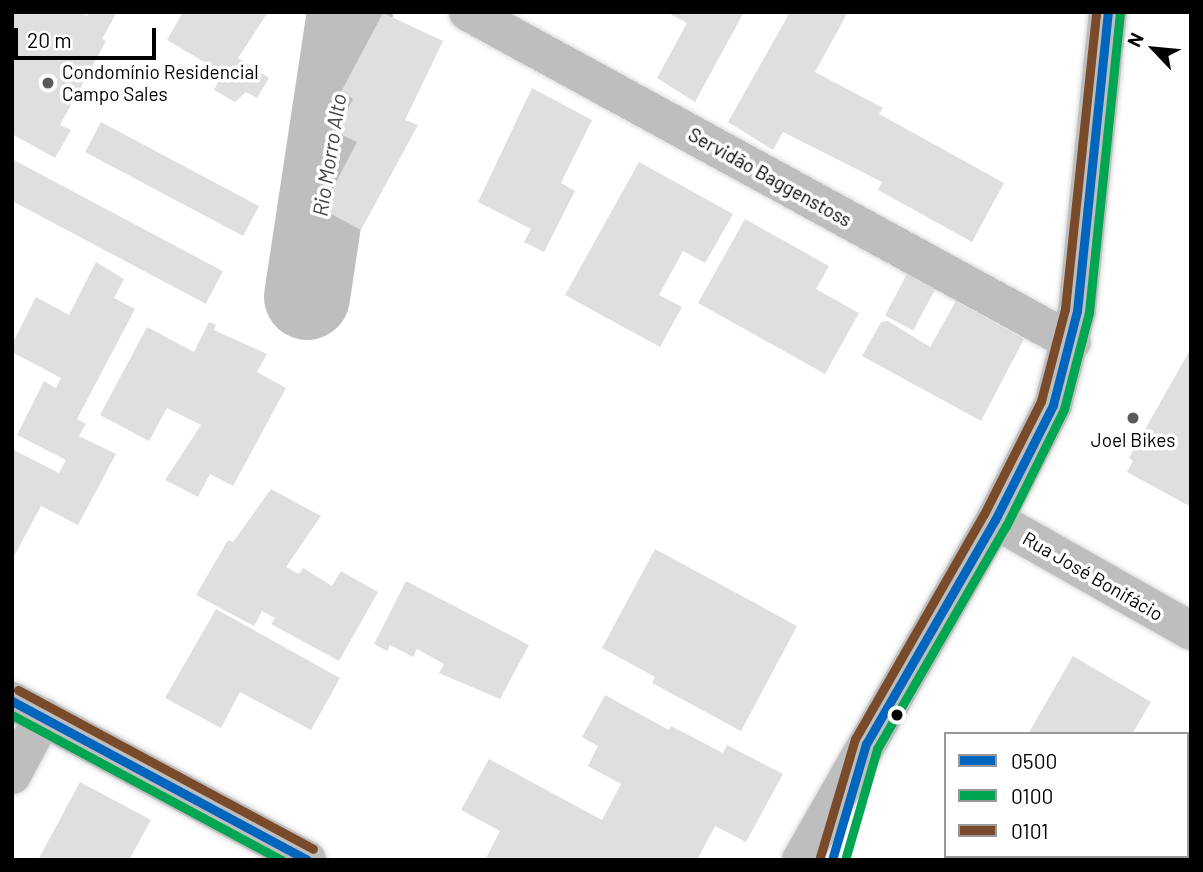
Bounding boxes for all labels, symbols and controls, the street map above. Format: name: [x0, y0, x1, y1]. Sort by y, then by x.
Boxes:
scale bar: [18, 14, 159, 58]
north arrow: [1119, 14, 1189, 84]
text: 20 m: [27, 27, 72, 52]
text: N: [1122, 29, 1148, 50]
place label: Condomínio Residencial Campo Sales: [62, 61, 259, 105]
marker: Condomínio Residencial Campo Sales: [40, 75, 56, 91]
water label: Rio Morro Alto: [307, 92, 351, 218]
street label: Servidão Baggenstoss: [684, 123, 856, 231]
marker: Joel Bikes: [1125, 410, 1141, 426]
place label: Joel Bikes: [1091, 429, 1175, 451]
street label: Rua José Bonifácio: [1019, 527, 1167, 625]
unlabelled marker: [890, 708, 904, 722]
legend: [944, 732, 1189, 858]
text: 0500: [1011, 748, 1057, 773]
text: 0100: [1011, 783, 1053, 808]
text: 0101: [1011, 818, 1048, 843]

